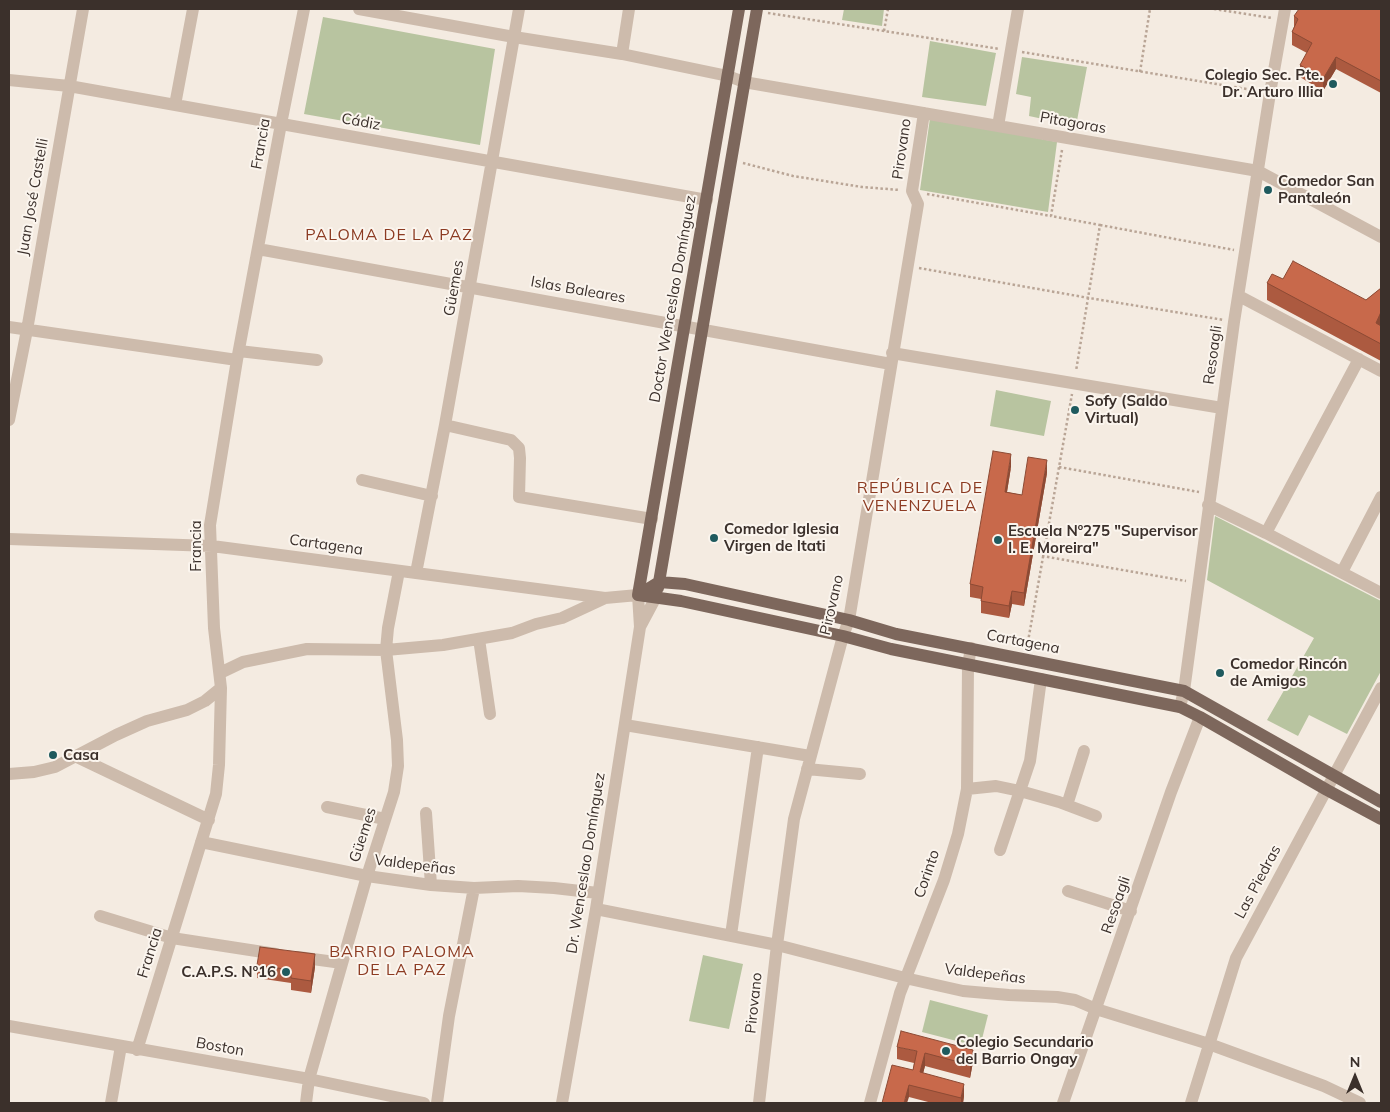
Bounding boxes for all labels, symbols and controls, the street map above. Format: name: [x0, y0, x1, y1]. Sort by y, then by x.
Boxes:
place label: Colegio Sec. Pte. Dr. Arturo Illia: [1205, 66, 1323, 101]
marker: Colegio Sec. Pte. Dr. Arturo Illia: [1327, 78, 1339, 90]
street label: Pitagoras: [1038, 108, 1108, 138]
street label: Cádiz: [340, 110, 382, 134]
street label: Francia: [248, 117, 274, 171]
street label: Pirovano: [889, 117, 915, 181]
street label: Juan José Castelli: [14, 137, 52, 257]
place label: Comedor San Pantaleón: [1278, 172, 1375, 207]
marker: Comedor San Pantaleón: [1262, 184, 1274, 196]
street label: Doctor Wenceslao Domínguez: [646, 194, 700, 404]
district label: PALOMA DE LA PAZ: [303, 225, 475, 245]
street label: Güemes: [440, 259, 468, 317]
street label: Islas Baleares: [529, 273, 627, 307]
street label: Resoagli: [1200, 324, 1226, 386]
place label: Sofy (Saldo Virtual): [1085, 392, 1168, 427]
marker: Sofy (Saldo Virtual): [1069, 404, 1081, 416]
district label: REPÚBLICA DE VENENZUELA: [855, 478, 985, 516]
street label: Francia: [187, 520, 205, 572]
place label: Comedor Iglesia Virgen de Itati: [724, 520, 839, 555]
place label: Escuela Nº275 "Supervisor I. E. Moreira": [1008, 522, 1198, 557]
street label: Cartagena: [288, 531, 364, 559]
marker: Comedor Iglesia Virgen de Itati: [708, 532, 720, 544]
marker: Escuela Nº275 "Supervisor I. E. Moreira": [992, 534, 1004, 546]
street label: Pirovano: [816, 573, 848, 637]
street label: Cartagena: [985, 626, 1061, 658]
place label: Comedor Rincón de Amigos: [1230, 655, 1347, 690]
marker: Comedor Rincón de Amigos: [1214, 667, 1226, 679]
place label: Casa: [63, 746, 99, 764]
marker: Casa: [47, 749, 59, 761]
street label: Dr. Wenceslao Domínguez: [563, 771, 609, 955]
street label: Güemes: [346, 805, 380, 865]
street label: Las Piedras: [1231, 842, 1285, 922]
street label: Corinto: [910, 848, 944, 900]
street label: Valdepeñas: [373, 851, 457, 879]
street label: Resoagli: [1098, 874, 1134, 936]
street label: Francia: [134, 926, 166, 980]
district label: BARRIO PALOMA DE LA PAZ: [328, 942, 476, 980]
street label: Valdepeñas: [943, 960, 1027, 988]
place label: C.A.P.S. Nº16: [181, 963, 276, 981]
marker: C.A.P.S. Nº16: [280, 966, 292, 978]
street label: Pirovano: [742, 972, 766, 1034]
place label: Colegio Secundario del Barrio Ongay: [956, 1033, 1094, 1068]
street label: Boston: [194, 1034, 246, 1060]
marker: Colegio Secundario del Barrio Ongay: [940, 1045, 952, 1057]
north arrow: [1330, 1052, 1380, 1102]
text: N: [1350, 1053, 1360, 1071]

